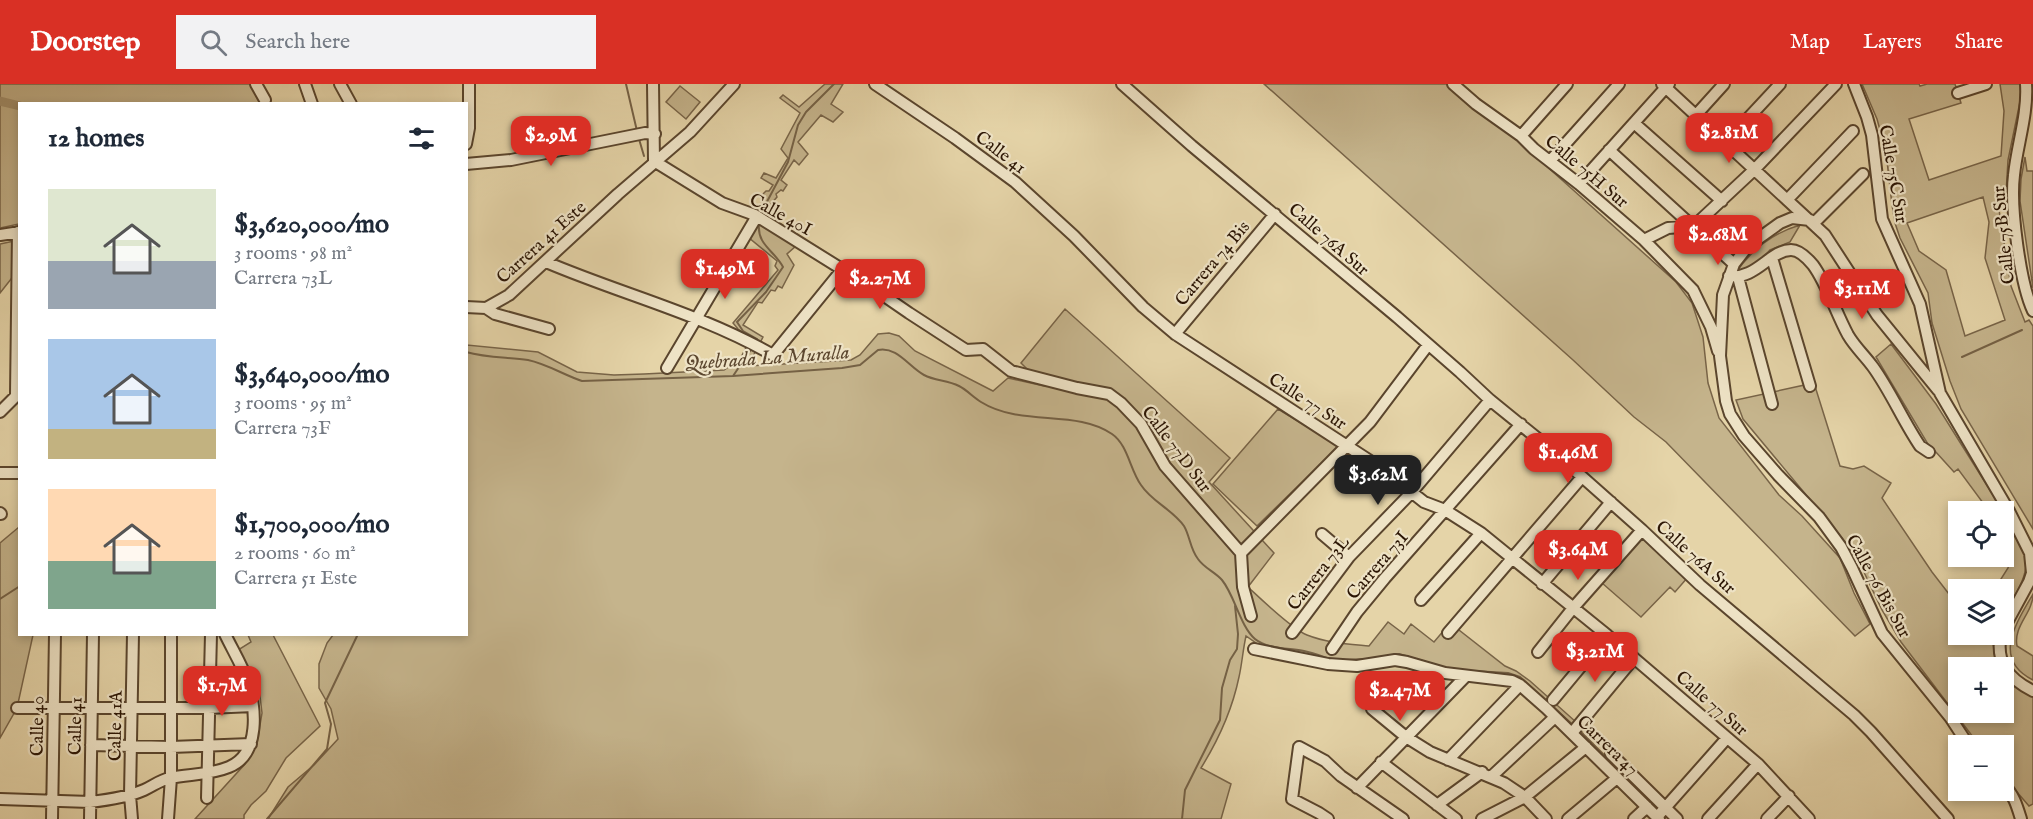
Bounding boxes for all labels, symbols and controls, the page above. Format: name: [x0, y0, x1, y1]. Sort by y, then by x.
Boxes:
search box: [176, 15, 596, 69]
text: Doorstep: [30, 25, 140, 60]
icon: search: [197, 26, 230, 59]
text: Search here: [245, 28, 350, 56]
text: Map: [1790, 29, 1830, 56]
text: Layers: [1863, 29, 1922, 56]
text: Share: [1955, 29, 2003, 56]
pin: $2.81M: [1680, 113, 1778, 164]
pin: $2.9M: [509, 116, 593, 167]
text: $2.81M: [1700, 120, 1758, 145]
text: 12 homes: [48, 122, 144, 155]
icon: filters: [405, 122, 438, 155]
text: $2.9M: [525, 123, 577, 148]
street label: Calle 75C Sur: [1873, 123, 1913, 226]
street label: Calle 41: [970, 127, 1030, 180]
street label: Calle 75H Sur: [1540, 131, 1633, 214]
street label: Calle 75B Sur: [1988, 184, 2021, 285]
street label: Calle 40I: [745, 189, 816, 242]
street label: Carrera 41 Este: [492, 197, 592, 290]
street label: Calle 76A Sur: [1283, 199, 1374, 282]
text: $3,620,000/mo: [234, 208, 389, 241]
icon: home: [96, 213, 168, 285]
pin: $2.68M: [1669, 215, 1767, 266]
street label: Carrera 74 Bis: [1171, 216, 1256, 311]
text: $2.68M: [1688, 222, 1748, 247]
text: 3 rooms · 98 m²: [234, 241, 352, 266]
pin: $1.49M: [676, 249, 774, 300]
text: $1.49M: [695, 256, 755, 281]
pin: $2.27M: [831, 259, 929, 310]
text: Carrera 73L: [234, 266, 332, 291]
text: $2.27M: [849, 266, 911, 291]
pin: $3.11M: [1813, 269, 1911, 320]
text: $3.11M: [1834, 276, 1890, 301]
water label: Quebrada La Muralla: [684, 340, 850, 378]
text: $3,640,000/mo: [234, 358, 390, 391]
icon: home: [96, 363, 168, 435]
street label: Calle 77 Sur: [1264, 368, 1351, 436]
text: 3 rooms · 95 m²: [234, 391, 352, 416]
street label: Calle 77D Sur: [1136, 402, 1216, 498]
text: Carrera 73F: [234, 416, 331, 441]
pin: $1.46M: [1519, 433, 1617, 484]
text: $1.46M: [1538, 440, 1598, 465]
pin: $3.62M: [1329, 455, 1427, 506]
text: $3.62M: [1348, 462, 1408, 487]
map controls: [1948, 501, 2014, 801]
button: locate: [1948, 501, 2014, 567]
text: $1,700,000/mo: [234, 508, 389, 541]
icon: home: [96, 513, 168, 585]
street label: Calle 76A Sur: [1650, 516, 1740, 600]
street label: Carrera 73I: [1342, 527, 1414, 605]
pin: $3.64M: [1529, 530, 1627, 581]
street label: Calle 76 Bis Sur: [1840, 531, 1916, 643]
street label: Carrera 73L: [1283, 532, 1356, 616]
text: $3.64M: [1548, 537, 1608, 562]
text: 2 rooms · 60 m²: [234, 541, 356, 566]
text: Carrera 51 Este: [234, 566, 357, 591]
button: layers: [1948, 579, 2014, 645]
pin: $3.21M: [1546, 632, 1644, 683]
text: $3.21M: [1566, 639, 1624, 664]
button: +: [1948, 657, 2014, 723]
pin: $1.7M: [180, 666, 264, 717]
street label: Calle 77 Sur: [1670, 666, 1752, 742]
pin: $2.47M: [1351, 671, 1449, 722]
text: $1.7M: [197, 673, 247, 698]
text: $2.47M: [1369, 678, 1431, 703]
street label: Calle 41A: [104, 690, 129, 761]
street label: Calle 40: [26, 696, 51, 756]
street label: Calle 41: [64, 697, 89, 755]
street label: Carrera 47: [1571, 711, 1643, 781]
button: −: [1948, 735, 2014, 801]

